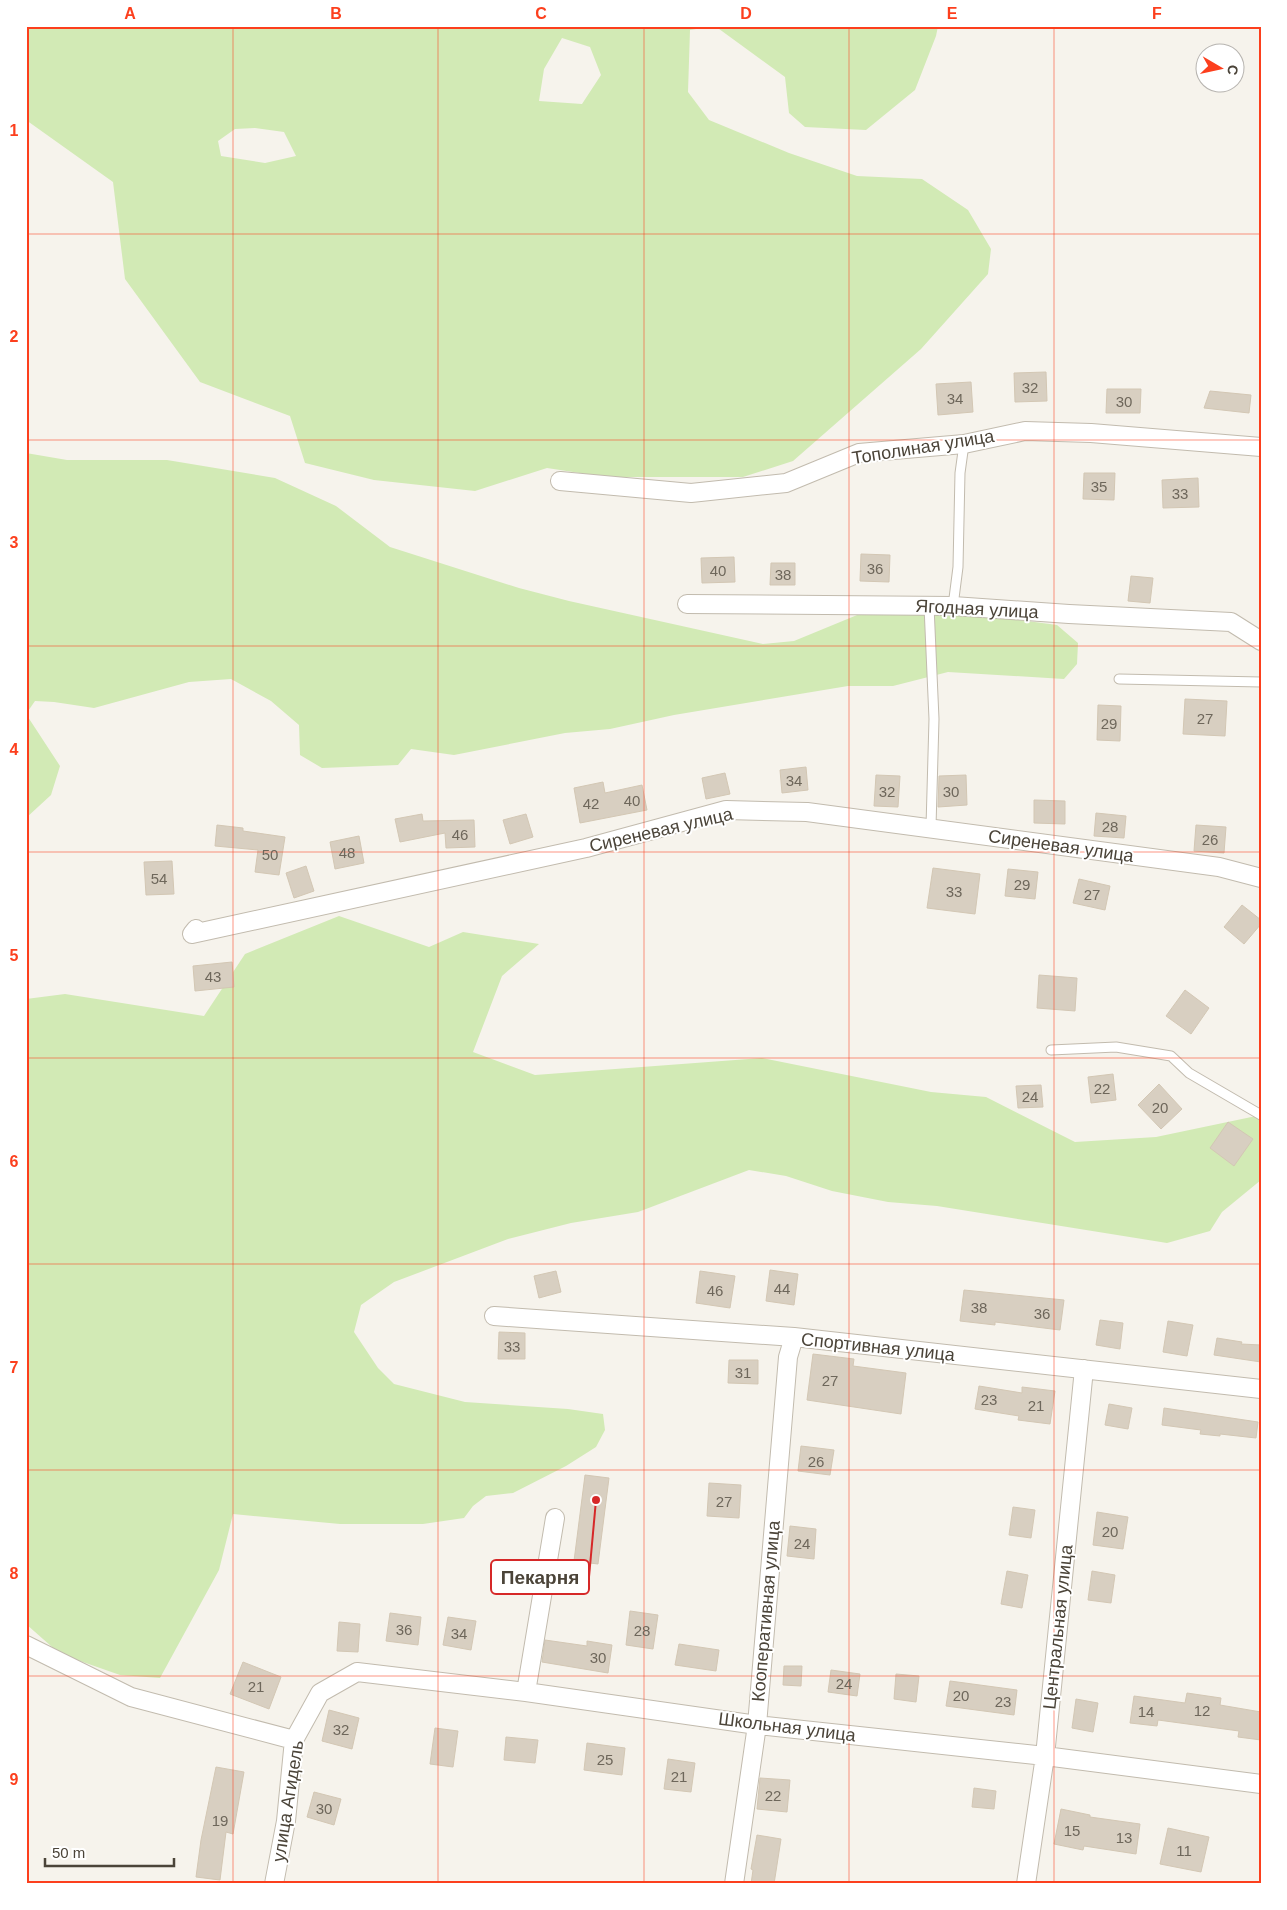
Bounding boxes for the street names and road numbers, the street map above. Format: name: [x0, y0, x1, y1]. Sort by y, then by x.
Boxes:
street label: Тополиная улица: [850, 426, 997, 468]
street label: Ягодная улица: [915, 596, 1040, 622]
street label: Сиреневая улица: [587, 804, 736, 856]
street label: Сиреневая улица: [987, 826, 1136, 866]
street label: Спортивная улица: [800, 1329, 957, 1365]
street label: Кооперативная улица: [748, 1519, 784, 1702]
street label: Центральная улица: [1039, 1543, 1077, 1710]
street label: Школьная улица: [717, 1709, 858, 1745]
street label: улица Агидель: [269, 1739, 307, 1863]

